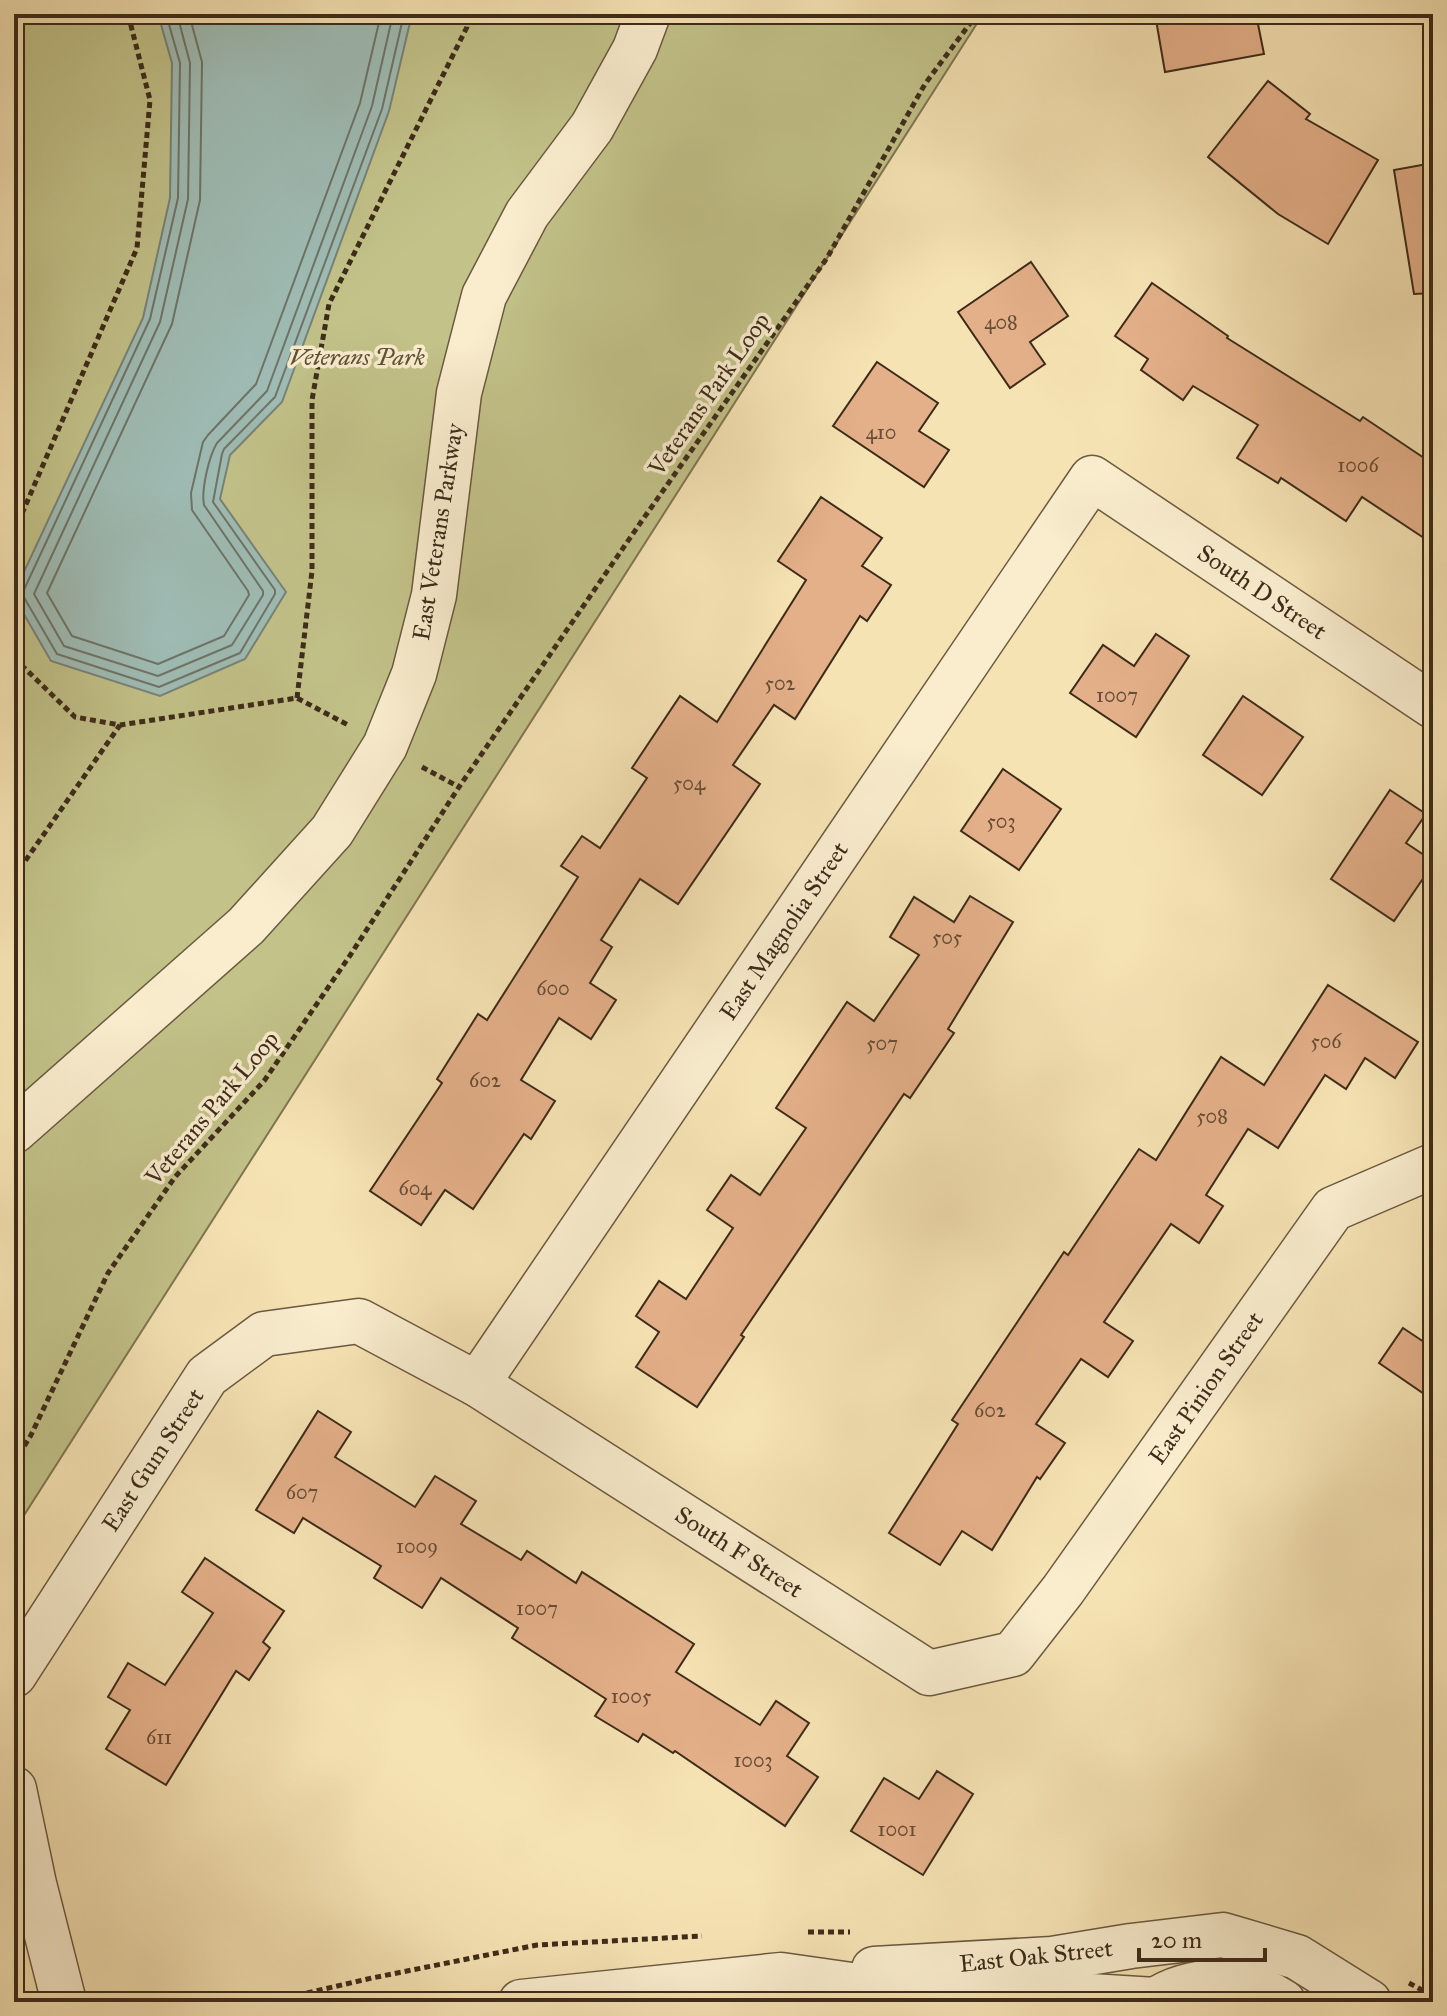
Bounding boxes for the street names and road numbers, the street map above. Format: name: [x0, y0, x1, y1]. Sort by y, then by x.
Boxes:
street label: Veterans Park Loop: [641, 307, 776, 482]
street label: East Veterans Parkway: [406, 421, 470, 643]
street label: South D Street: [1192, 538, 1333, 647]
street label: East Magnolia Street: [713, 836, 855, 1026]
street label: Veterans Park Loop: [138, 1025, 285, 1192]
street label: East Pinion Street: [1142, 1305, 1270, 1470]
street label: East Gum Street: [95, 1382, 211, 1537]
street label: South F Street: [669, 1500, 809, 1605]
street label: East Oak Street: [958, 1933, 1115, 1979]

